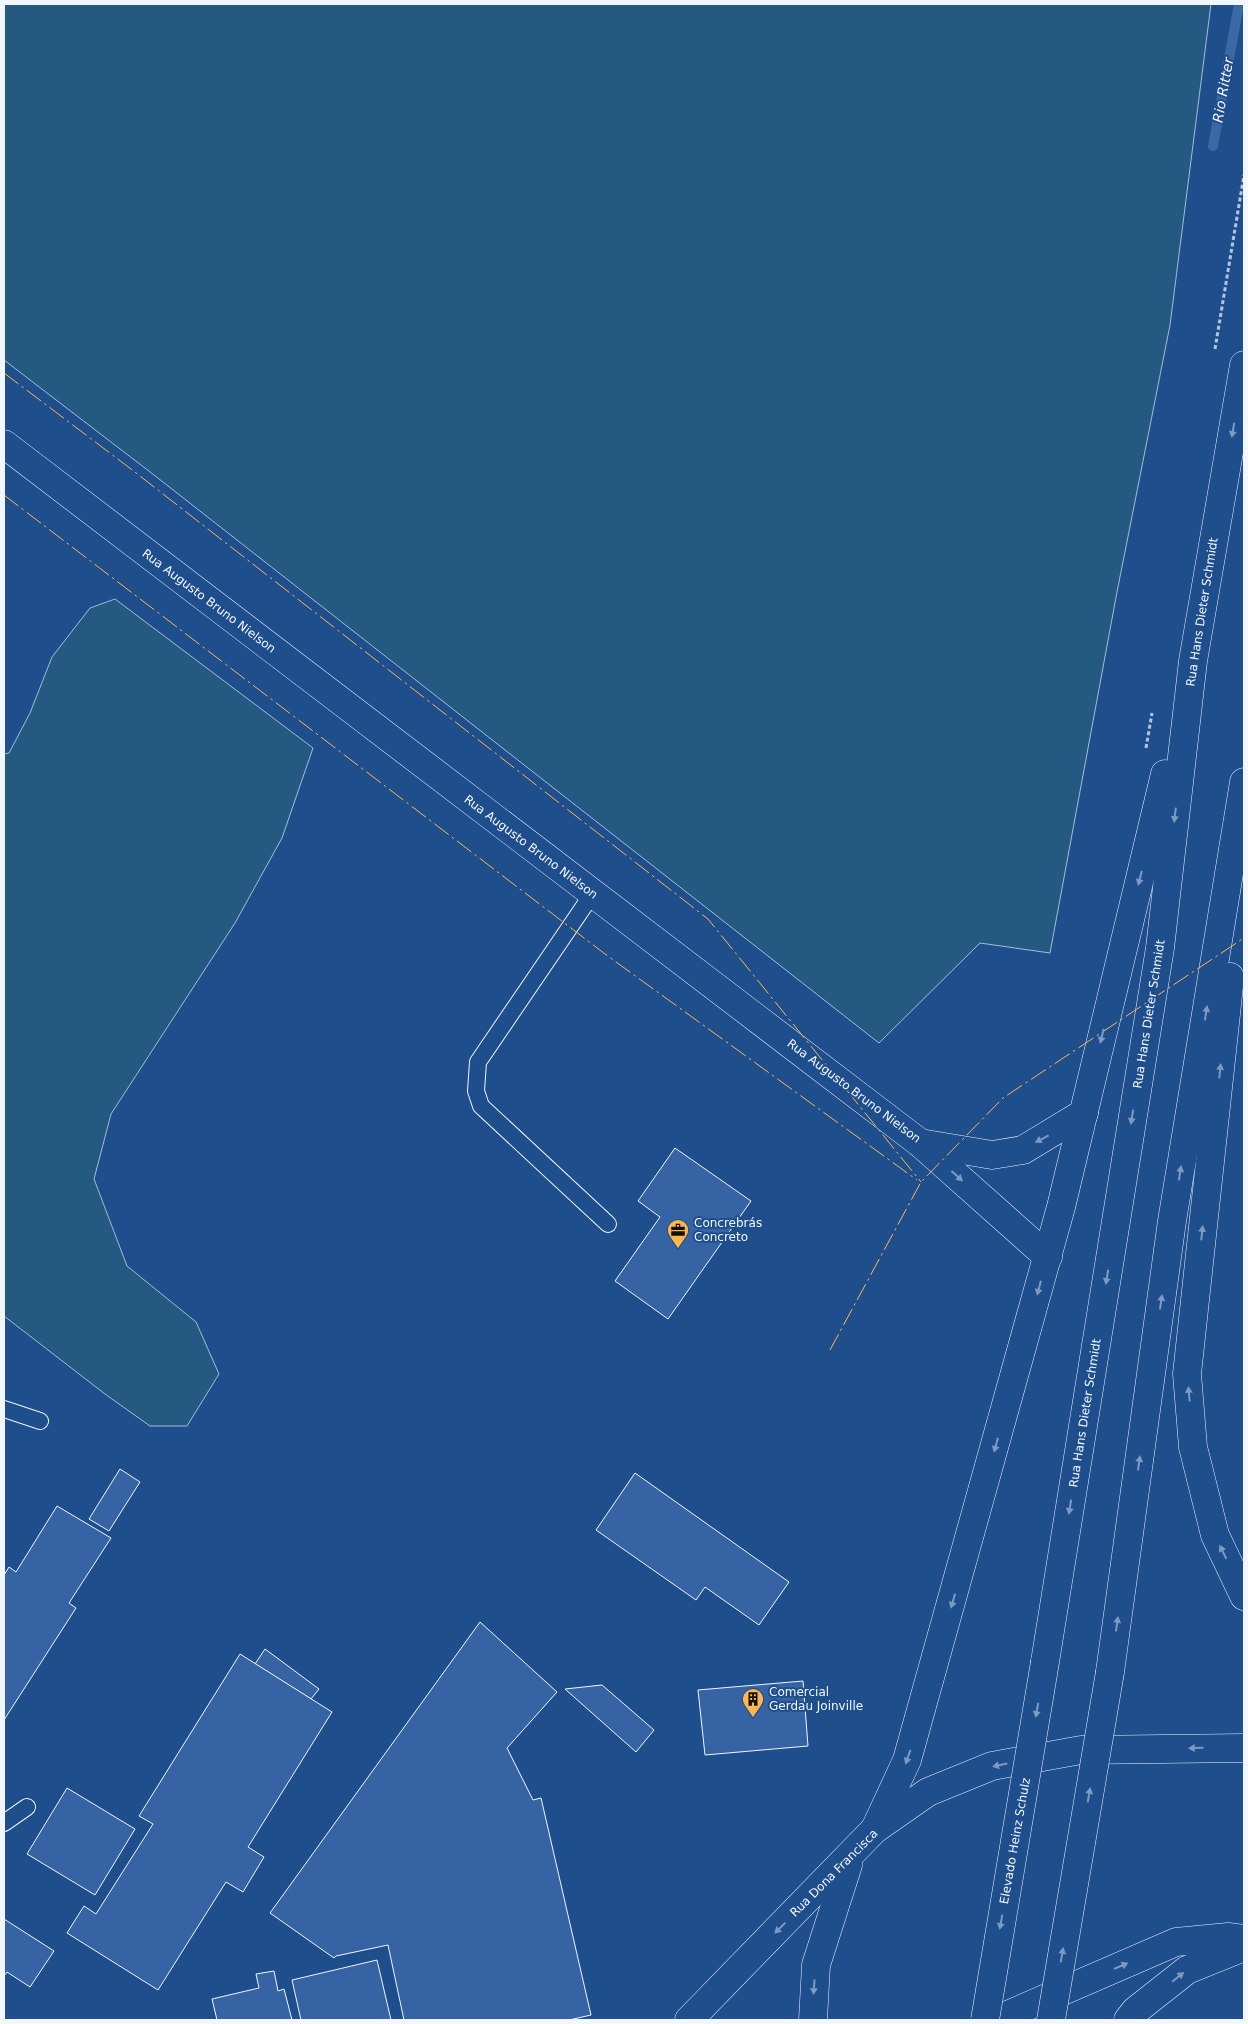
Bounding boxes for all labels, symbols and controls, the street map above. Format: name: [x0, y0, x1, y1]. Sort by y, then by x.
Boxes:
water label: Rio Ritter: [1209, 55, 1237, 124]
one-way arrow: [1228, 422, 1236, 438]
street label: Rua Hans Dieter Schmidt: [1183, 536, 1221, 687]
street label: Rua Augusto Bruno Nielson: [140, 546, 278, 656]
street label: Rua Augusto Bruno Nielson: [462, 792, 600, 902]
one-way arrow: [1171, 808, 1179, 824]
one-way arrow: [1135, 871, 1143, 886]
street label: Rua Hans Dieter Schmidt: [1130, 938, 1168, 1089]
one-way arrow: [1203, 1004, 1211, 1020]
one-way arrow: [1098, 1029, 1106, 1044]
street label: Rua Augusto Bruno Nielson: [785, 1036, 923, 1146]
one-way arrow: [1216, 1063, 1224, 1079]
one-way arrow: [1128, 1109, 1136, 1125]
one-way arrow: [1036, 1135, 1049, 1144]
one-way arrow: [1176, 1165, 1184, 1181]
one-way arrow: [950, 1170, 963, 1181]
place label: Concrebrás Concreto: [694, 1216, 762, 1244]
office icon: Concrebrás Concreto: [666, 1218, 690, 1249]
one-way arrow: [1198, 1224, 1206, 1240]
one-way arrow: [1102, 1270, 1110, 1286]
one-way arrow: [1035, 1281, 1043, 1296]
one-way arrow: [1157, 1294, 1165, 1310]
street label: Rua Hans Dieter Schmidt: [1066, 1337, 1104, 1488]
one-way arrow: [1185, 1386, 1193, 1402]
one-way arrow: [992, 1437, 1000, 1452]
one-way arrow: [1135, 1455, 1143, 1471]
one-way arrow: [1065, 1499, 1073, 1515]
one-way arrow: [1219, 1545, 1227, 1559]
one-way arrow: [948, 1594, 956, 1609]
one-way arrow: [1113, 1616, 1121, 1632]
place label: Comercial Gerdau Joinville: [769, 1685, 863, 1713]
building icon: Comercial Gerdau Joinville: [741, 1687, 765, 1718]
one-way arrow: [1032, 1702, 1040, 1718]
one-way arrow: [1187, 1744, 1203, 1752]
one-way arrow: [903, 1750, 911, 1765]
one-way arrow: [992, 1761, 1007, 1769]
street label: Elevado Heinz Schulz: [997, 1777, 1033, 1905]
one-way arrow: [1086, 1786, 1094, 1802]
street label: Rua Dona Francisca: [787, 1826, 881, 1920]
one-way arrow: [997, 1914, 1005, 1930]
one-way arrow: [774, 1922, 786, 1934]
one-way arrow: [1059, 1947, 1067, 1963]
one-way arrow: [1114, 1961, 1128, 1969]
one-way arrow: [1171, 1971, 1184, 1982]
one-way arrow: [810, 1979, 818, 1995]

